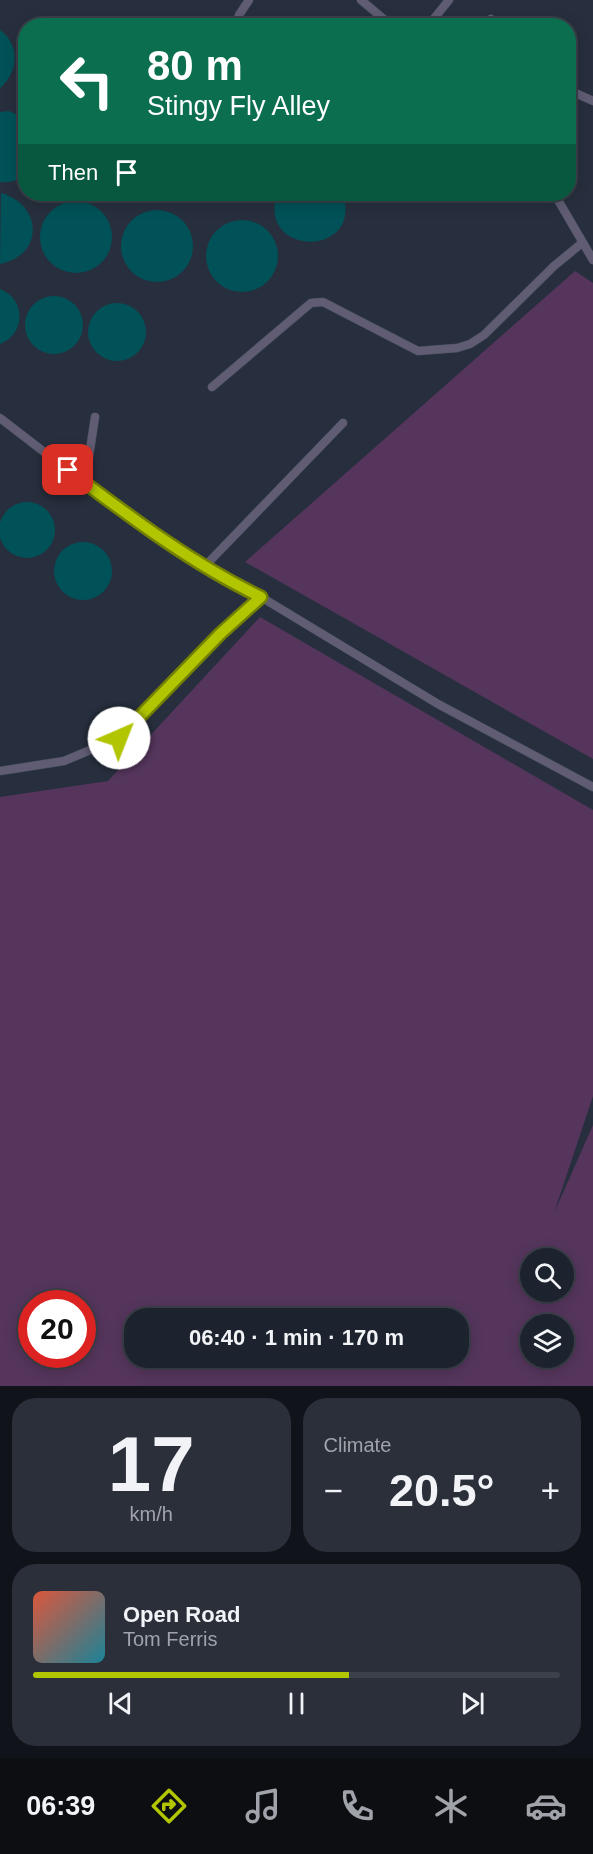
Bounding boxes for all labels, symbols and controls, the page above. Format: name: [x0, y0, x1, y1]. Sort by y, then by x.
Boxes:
icon: left: [48, 42, 126, 120]
text: 80 m: [147, 42, 243, 89]
text: Stingy Fly Alley: [147, 91, 330, 121]
icon: arrive: [110, 156, 143, 189]
text: Then: [48, 160, 98, 185]
pin: [42, 444, 93, 495]
icon: arrive: [51, 453, 84, 486]
position arrow: [87, 706, 151, 770]
map controls: [520, 1248, 574, 1368]
button: search: [520, 1248, 574, 1302]
speed limit sign: 20: [18, 1290, 96, 1368]
button: layers: [520, 1314, 574, 1368]
text: 06:40 · 1 min · 170 m: [189, 1325, 404, 1350]
text: 17: [108, 1420, 195, 1508]
text: Climate: [324, 1434, 391, 1456]
text: 20.5°: [389, 1465, 495, 1516]
text: −: [324, 1472, 343, 1509]
text: +: [541, 1472, 560, 1509]
text: km/h: [130, 1503, 173, 1525]
text: Open Road: [123, 1602, 240, 1627]
text: Tom Ferris: [123, 1628, 217, 1650]
icon: previous: [104, 1687, 137, 1720]
icon: pause: [280, 1687, 313, 1720]
icon: next: [456, 1687, 489, 1720]
icon: directions: [148, 1785, 190, 1827]
icon: music: [242, 1785, 284, 1827]
icon: phone: [336, 1785, 378, 1827]
icon: climate: [430, 1785, 472, 1827]
icon: car: [525, 1785, 567, 1827]
text: 06:39: [26, 1791, 95, 1821]

